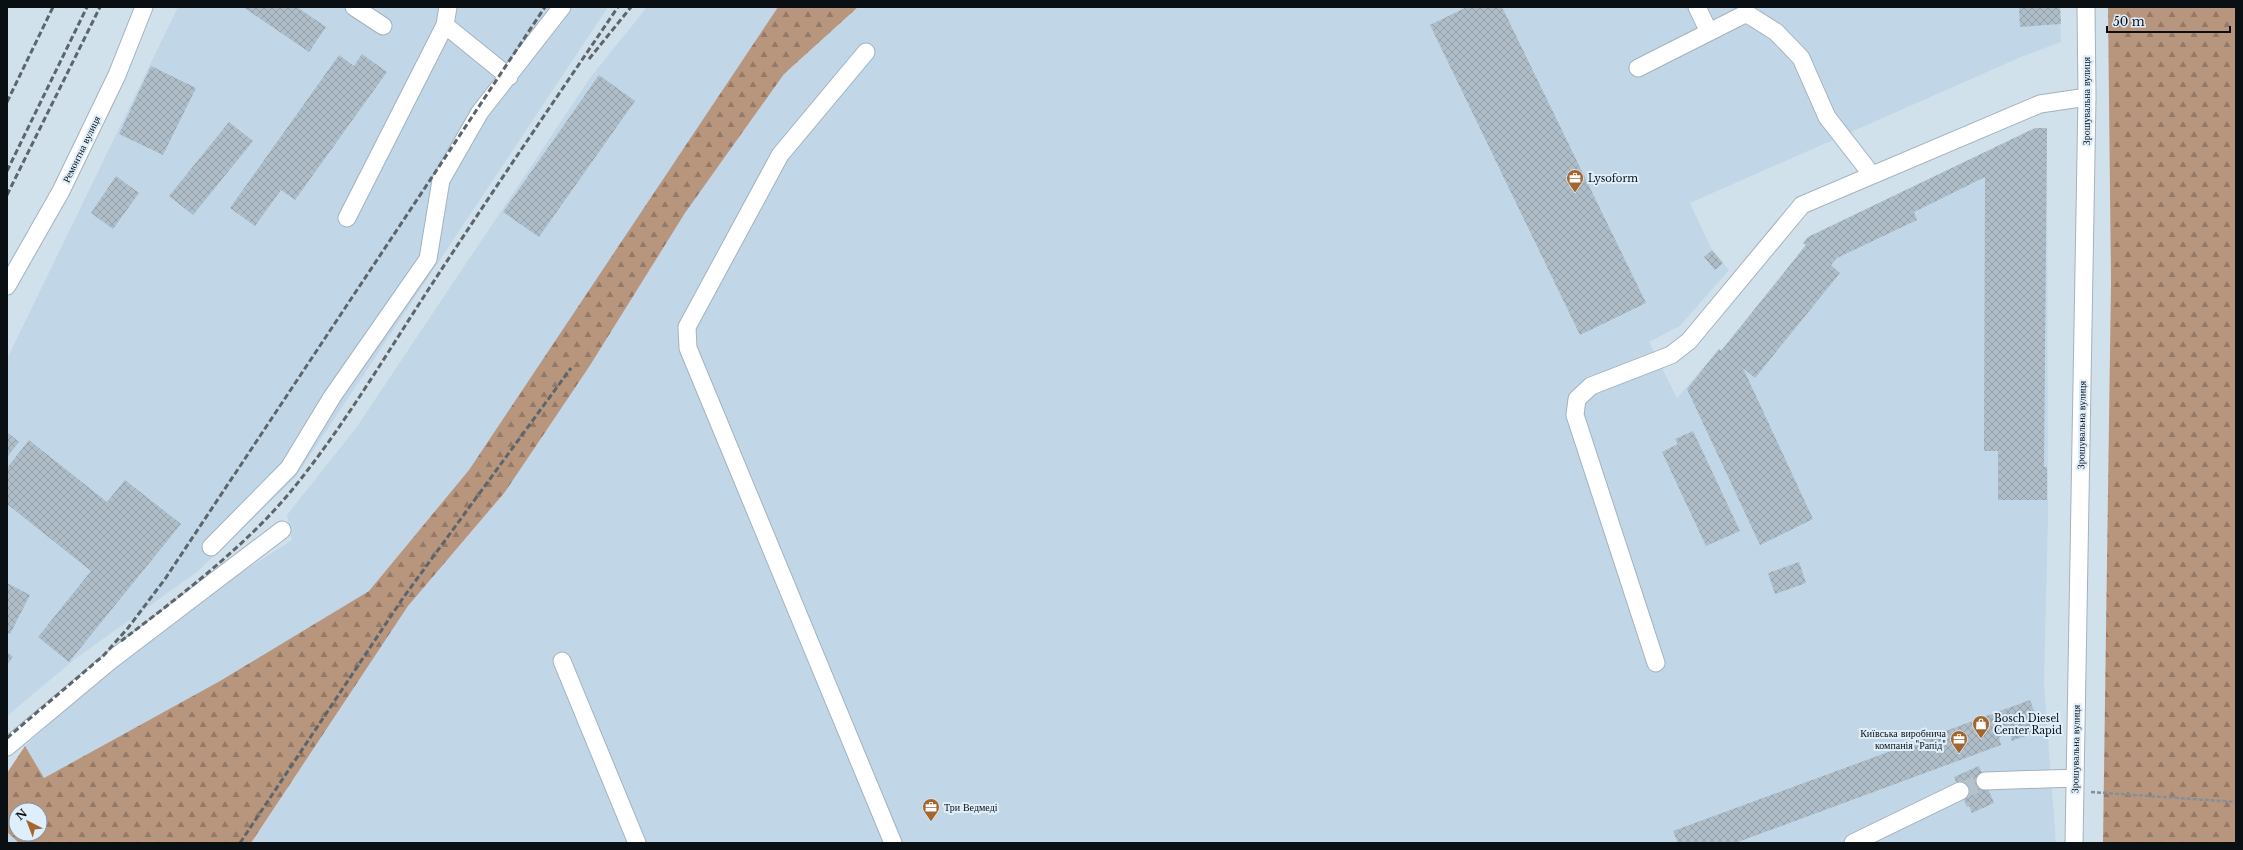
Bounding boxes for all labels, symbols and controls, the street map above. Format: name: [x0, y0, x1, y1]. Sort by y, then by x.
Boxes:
scale bar: [2107, 8, 2230, 34]
text: 50 m: [2113, 14, 2145, 29]
street label: Зрошувальна вулиця: [2080, 56, 2093, 145]
street label: Ремонтна вулиця: [60, 113, 103, 185]
office icon: Lysoform: [1565, 168, 1585, 193]
place label: Lysoform: [1588, 172, 1638, 185]
street label: Зрошувальна вулиця: [2074, 380, 2089, 469]
street label: Зрошувальна вулиця: [2068, 704, 2083, 793]
place label: Bosch Diesel Center Rapid: [1994, 712, 2062, 737]
shop icon: Bosch Diesel Center Rapid: [1971, 714, 1991, 739]
place label: Київська виробнича компанія "Рапід": [1860, 727, 1947, 752]
office icon: Київська виробнича компанія "Рапід": [1949, 729, 1969, 754]
office icon: Три Ведмеді: [921, 797, 941, 822]
place label: Три Ведмеді: [944, 801, 998, 814]
north arrow: [8, 802, 48, 842]
text: N: [13, 805, 30, 823]

